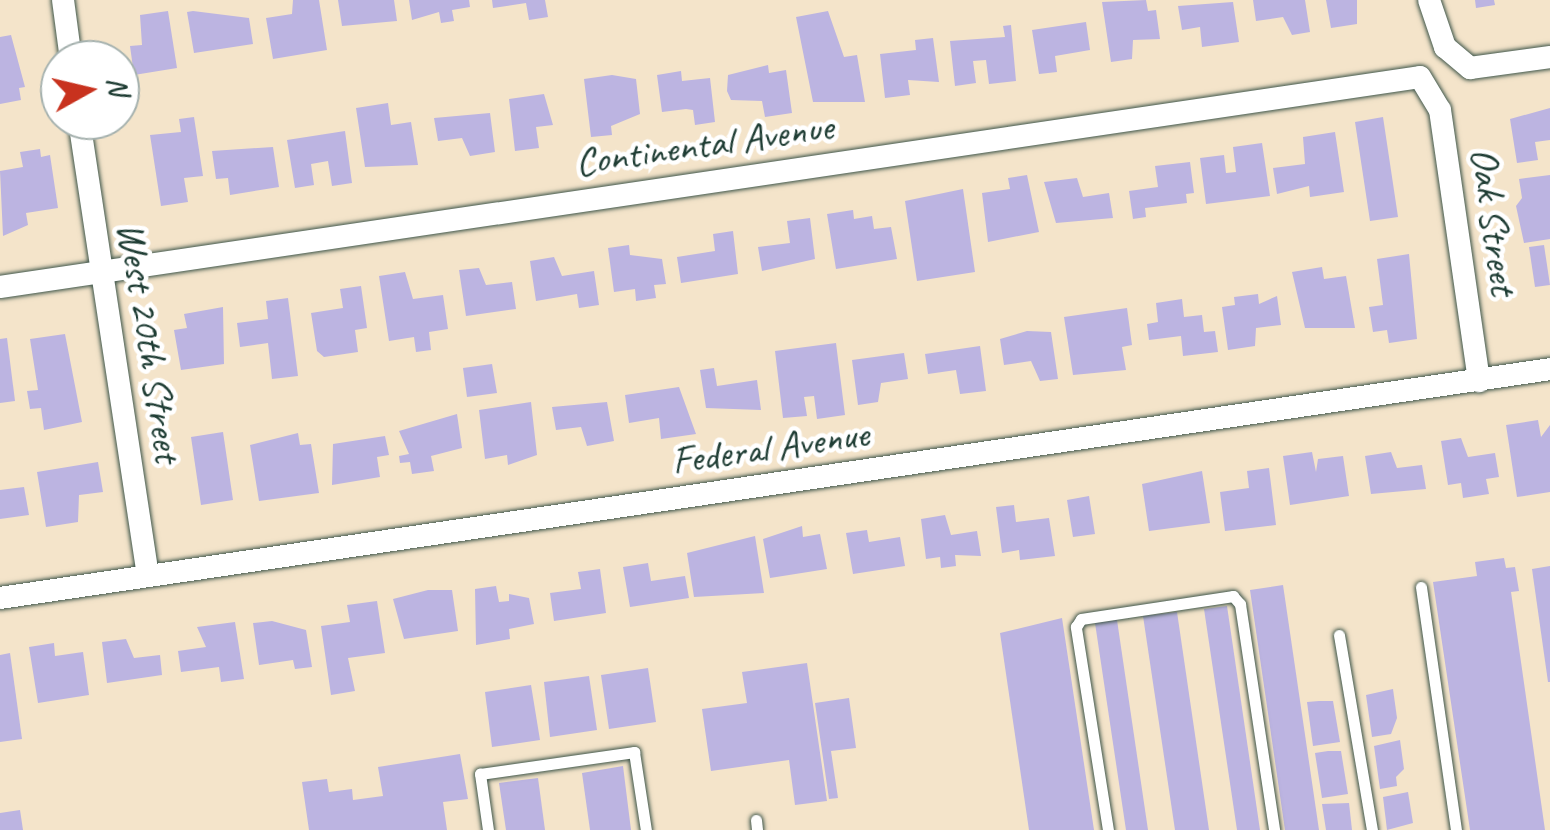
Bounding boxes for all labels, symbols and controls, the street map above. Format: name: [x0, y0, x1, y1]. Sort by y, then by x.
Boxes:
north arrow: [40, 40, 140, 140]
text: N: [100, 75, 137, 97]
street label: Continental Avenue: [572, 102, 836, 186]
street label: Oak Street: [1460, 144, 1528, 298]
street label: West 20th Street: [107, 218, 193, 466]
street label: Federal Avenue: [668, 409, 872, 485]

